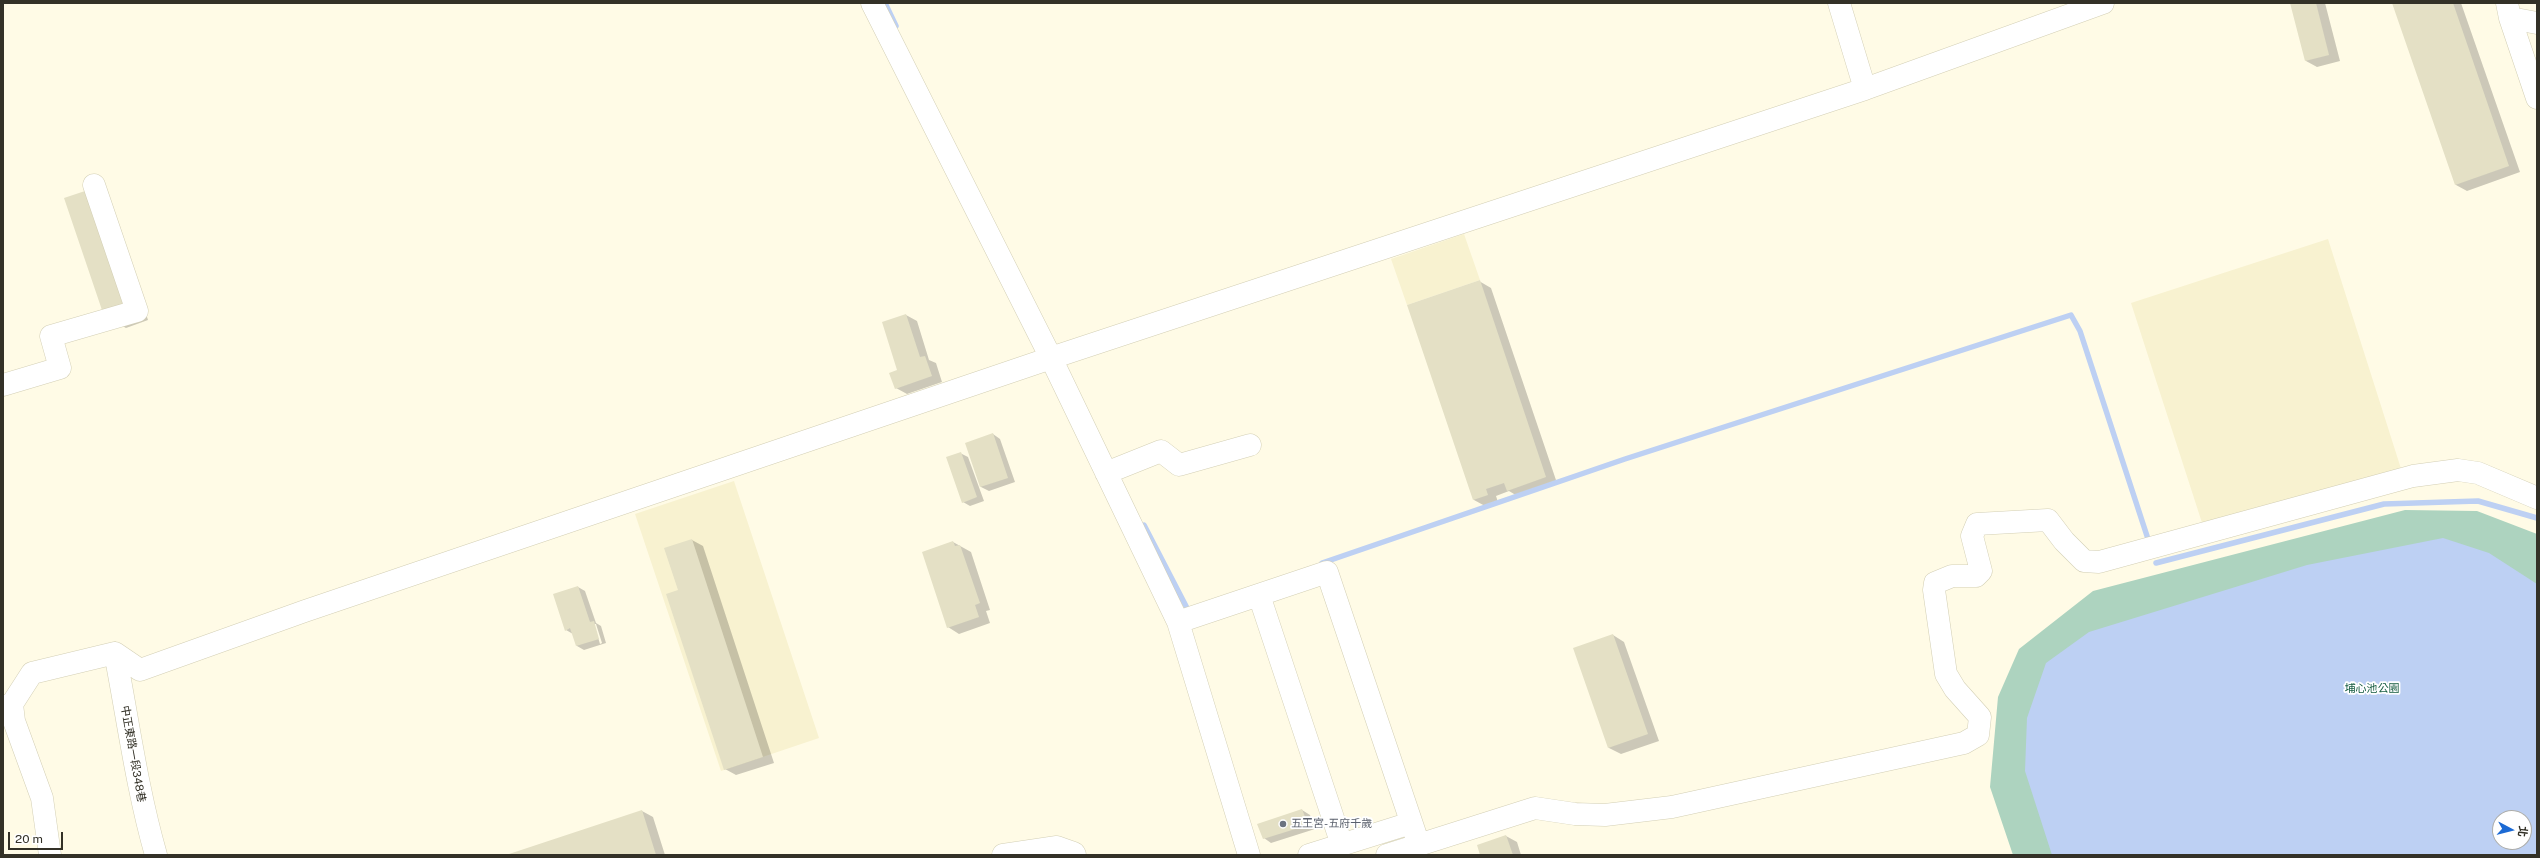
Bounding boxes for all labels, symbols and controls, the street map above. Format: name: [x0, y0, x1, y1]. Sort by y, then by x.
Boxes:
park label: 埔心池公園: [2345, 682, 2399, 696]
street label: 中正東路一段348巷: [118, 705, 148, 803]
north arrow: [2492, 810, 2532, 850]
place label: 五王宮-五府千歲: [1291, 817, 1372, 831]
marker: 五王宮-五府千歲: [1278, 819, 1288, 829]
scale bar: [10, 824, 65, 850]
text: 北: [2516, 825, 2530, 838]
text: 20 m: [15, 832, 43, 846]

